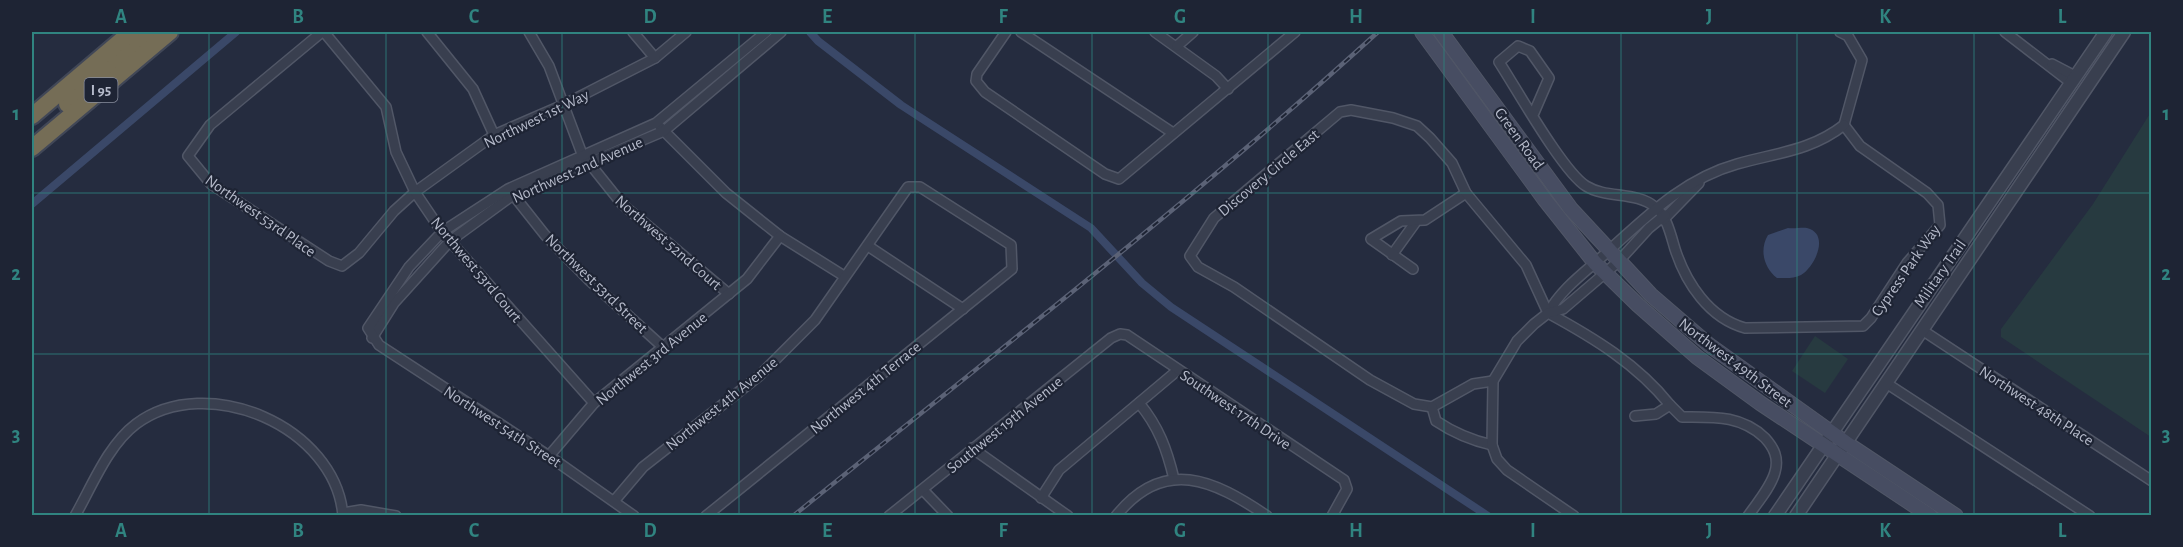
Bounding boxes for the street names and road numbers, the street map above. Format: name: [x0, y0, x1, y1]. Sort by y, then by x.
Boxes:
road number: I 95: [84, 78, 118, 102]
street label: Northwest 1st Way: [481, 86, 592, 152]
street label: Green Road: [1492, 105, 1547, 172]
street label: Discovery Circle East: [1215, 126, 1323, 220]
street label: Northwest 2nd Avenue: [510, 134, 645, 206]
street label: Northwest 53rd Place: [202, 172, 319, 260]
street label: Northwest 52nd Court: [612, 192, 725, 293]
street label: Northwest 53rd Court: [428, 214, 525, 325]
street label: Cypress Park Way: [1868, 222, 1944, 320]
street label: Northwest 53rd Street: [542, 231, 650, 336]
street label: Military Trail: [1911, 237, 1970, 311]
street label: Northwest 3rd Avenue: [593, 309, 710, 408]
street label: Northwest 49th Street: [1676, 315, 1795, 410]
street label: Northwest 4th Terrace: [807, 338, 924, 437]
street label: Northwest 4th Avenue: [663, 354, 781, 454]
street label: Northwest 48th Place: [1976, 363, 2096, 449]
street label: Southwest 17th Drive: [1177, 367, 1294, 453]
street label: Southwest 19th Avenue: [944, 373, 1066, 476]
street label: Northwest 54th Street: [441, 383, 564, 471]

